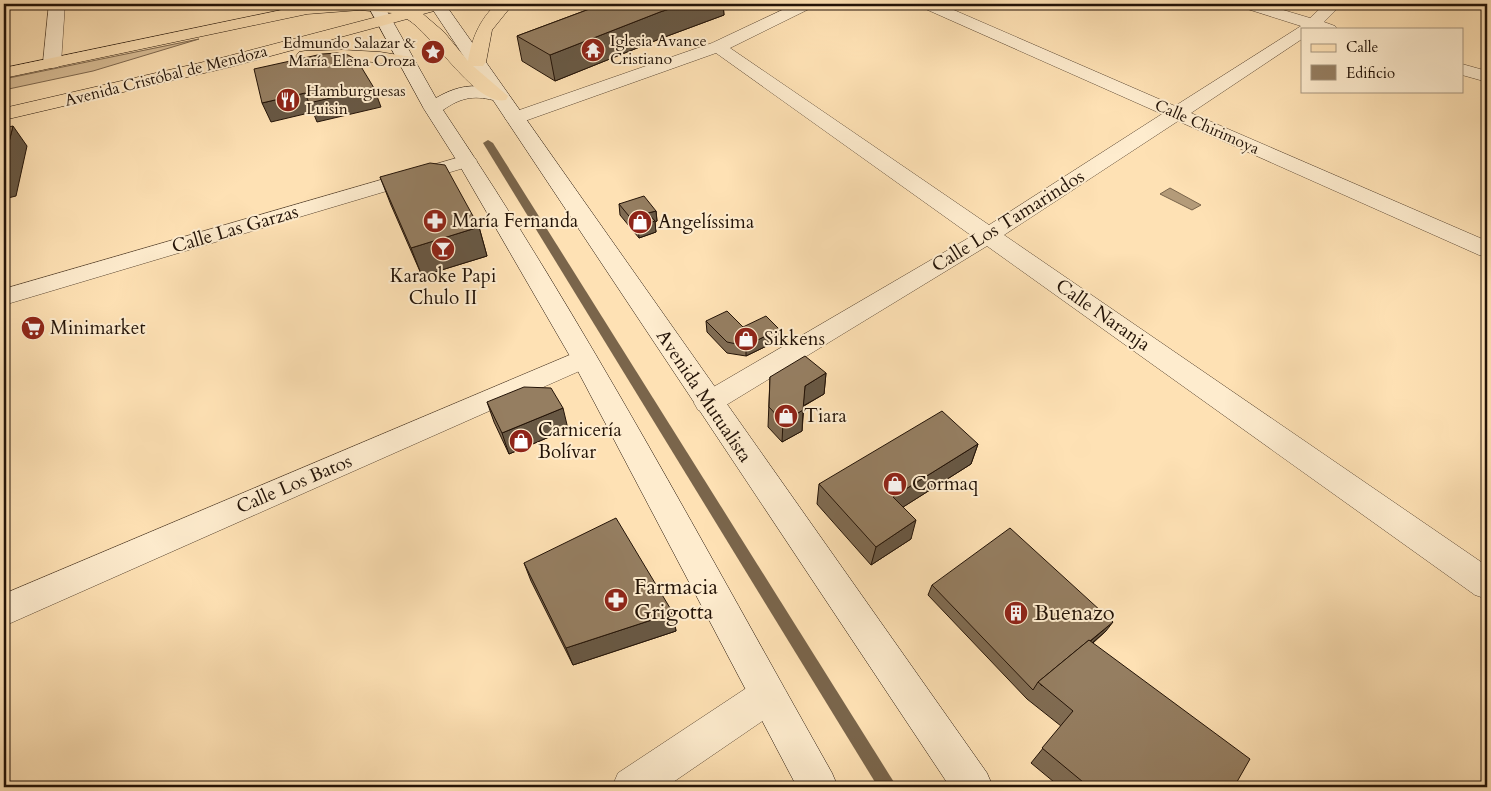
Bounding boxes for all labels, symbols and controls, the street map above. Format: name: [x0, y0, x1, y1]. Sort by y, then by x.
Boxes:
legend: [1301, 28, 1464, 92]
place label: Iglesia Avance Cristiano: [610, 30, 707, 70]
place label: Edmundo Salazar & María Elena Oroza: [283, 32, 416, 72]
temple icon: Iglesia Avance Cristiano: [580, 37, 606, 63]
text: Calle: [1346, 37, 1379, 57]
place icon: Edmundo Salazar & María Elena Oroza: [420, 39, 446, 65]
street label: Avenida Cristóbal de Mendoza: [62, 40, 270, 112]
text: Edificio: [1346, 63, 1395, 83]
place label: Hamburguesas Luisin: [306, 80, 406, 120]
restaurant icon: Hamburguesas Luisin: [275, 87, 301, 113]
street label: Calle Chirimoya: [1151, 94, 1263, 160]
street label: Calle Los Tamarindos: [927, 163, 1089, 279]
street label: Calle Las Garzas: [169, 199, 301, 259]
pharmacy icon: María Fernanda: [422, 208, 448, 234]
place label: María Fernanda: [452, 208, 578, 234]
shop icon: Angelíssima: [627, 209, 653, 235]
place label: Angelíssima: [658, 209, 754, 235]
bar icon: Karaoke Papi Chulo II: [430, 236, 456, 262]
place label: Karaoke Papi Chulo II: [390, 263, 496, 311]
street label: Calle Naranja: [1050, 273, 1156, 357]
supermarket icon: Minimarket: [20, 315, 46, 341]
place label: Minimarket: [50, 315, 145, 341]
street label: Avenida Mutualista: [650, 324, 758, 468]
shop icon: Sikkens: [733, 326, 759, 352]
place label: Sikkens: [764, 326, 825, 352]
shop icon: Tiara: [773, 403, 799, 429]
place label: Tiara: [804, 403, 847, 429]
place label: Carnicería Bolívar: [538, 417, 622, 465]
shop icon: Carnicería Bolívar: [508, 428, 534, 454]
street label: Calle Los Batos: [232, 448, 356, 520]
shop icon: Cormaq: [882, 471, 908, 497]
place label: Cormaq: [912, 471, 979, 497]
place label: Farmacia Grigotta: [634, 572, 718, 627]
pharmacy icon: Farmacia Grigotta: [603, 587, 629, 613]
place label: Buenazo: [1034, 598, 1115, 628]
building icon: Buenazo: [1003, 600, 1029, 626]

